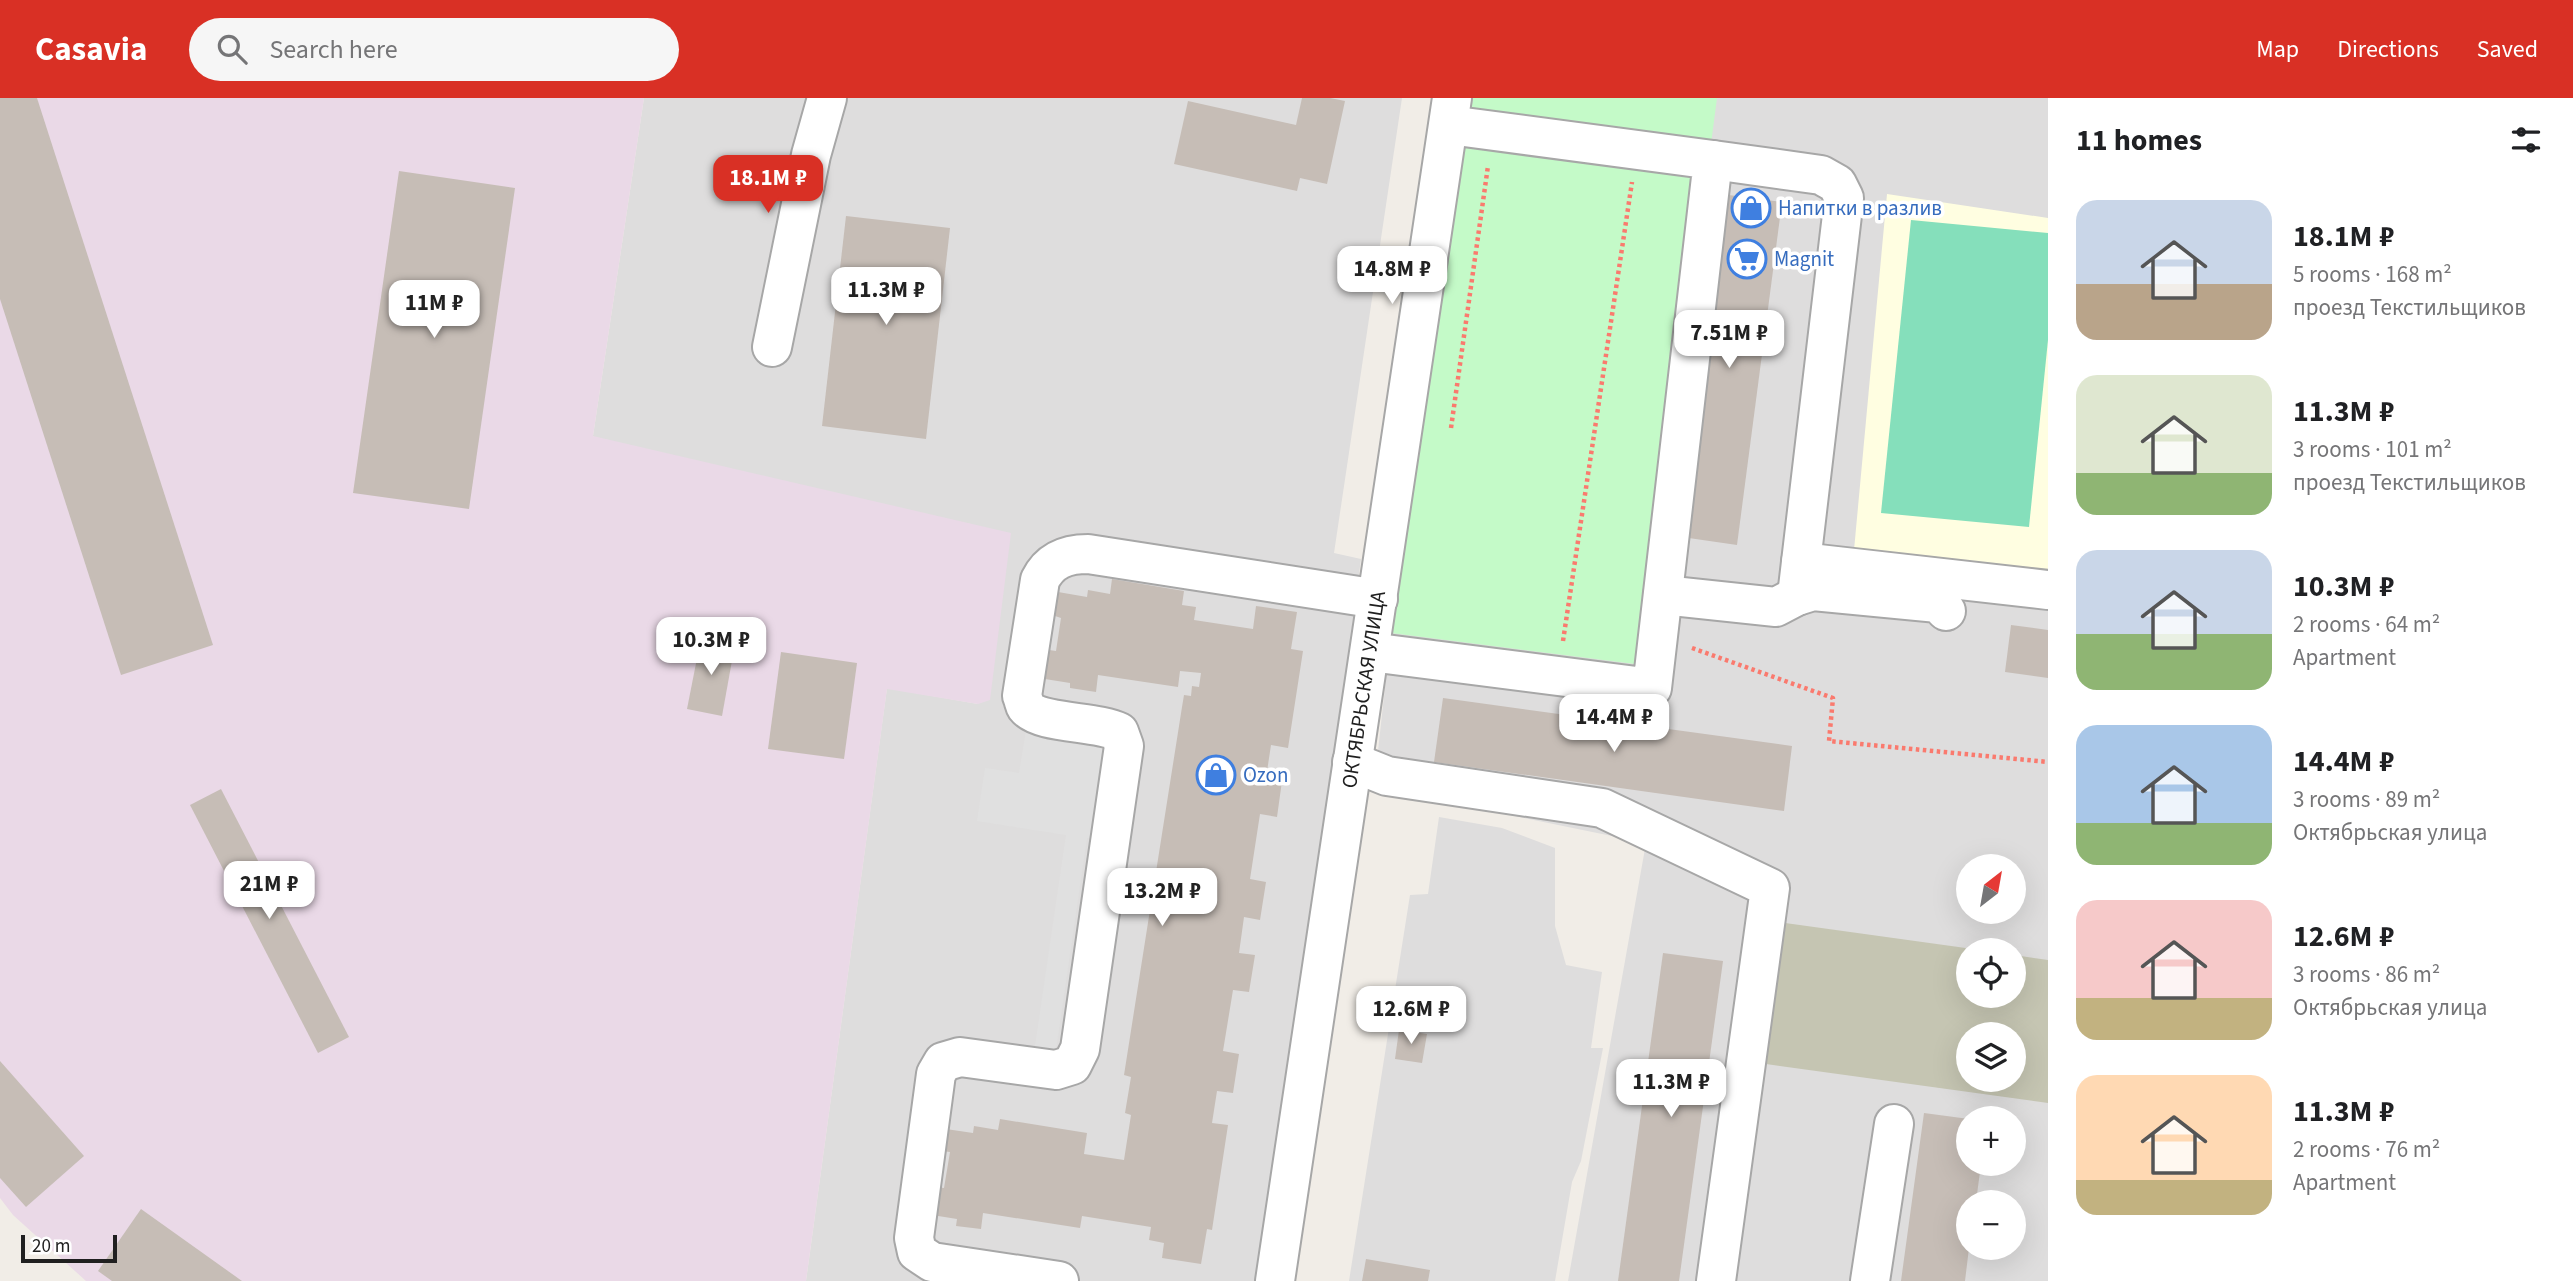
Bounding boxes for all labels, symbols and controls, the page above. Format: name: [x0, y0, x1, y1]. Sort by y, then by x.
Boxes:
search box: [189, 18, 679, 81]
text: Casavia: [35, 26, 147, 73]
icon: search: [213, 30, 251, 68]
text: Search here: [269, 31, 398, 68]
text: Map: [2256, 32, 2299, 67]
text: Directions: [2337, 32, 2439, 67]
text: Saved: [2477, 32, 2538, 67]
text: 11 homes: [2076, 119, 2202, 162]
icon: filters: [2507, 121, 2545, 159]
pin: 18.1M ₽: [703, 156, 833, 215]
text: 18.1M ₽: [729, 161, 807, 194]
shop icon: Напитки в разлив: [1730, 187, 1772, 229]
place label: Напитки в разлив: [1778, 193, 1942, 223]
text: 18.1M ₽: [2293, 215, 2394, 258]
icon: home: [2132, 228, 2216, 312]
supermarket icon: Magnit: [1726, 238, 1768, 280]
place label: Magnit: [1774, 244, 1834, 274]
pin: 14.8M ₽: [1327, 246, 1457, 306]
text: 14.8M ₽: [1353, 252, 1431, 285]
text: 5 rooms · 168 m²: [2293, 258, 2452, 291]
pin: 11.3M ₽: [821, 268, 951, 327]
text: 11.3M ₽: [847, 273, 925, 306]
pin: 11M ₽: [385, 280, 483, 340]
text: 11M ₽: [405, 286, 463, 319]
text: проезд Текстильщиков: [2293, 291, 2526, 324]
pin: 7.51M ₽: [1664, 310, 1794, 370]
text: 7.51M ₽: [1690, 316, 1768, 349]
text: 11.3M ₽: [2293, 390, 2394, 433]
icon: home: [2132, 403, 2216, 487]
text: 3 rooms · 101 m²: [2293, 433, 2452, 466]
text: проезд Текстильщиков: [2293, 466, 2526, 499]
text: 10.3M ₽: [2293, 565, 2394, 608]
icon: home: [2132, 578, 2216, 662]
street label: ОКТЯБРЬСКАЯ УЛИЦА: [1334, 588, 1393, 790]
text: 2 rooms · 64 m²: [2293, 608, 2440, 641]
pin: 10.3M ₽: [646, 618, 776, 677]
text: 10.3M ₽: [672, 623, 750, 656]
text: Apartment: [2293, 641, 2396, 674]
pin: 14.4M ₽: [1549, 694, 1679, 754]
text: 14.4M ₽: [1575, 700, 1653, 733]
text: 14.4M ₽: [2293, 740, 2394, 783]
icon: home: [2132, 753, 2216, 837]
shop icon: Ozon: [1195, 754, 1237, 796]
place label: Ozon: [1243, 760, 1288, 790]
text: 3 rooms · 89 m²: [2293, 783, 2440, 816]
text: Октябрьская улица: [2293, 816, 2487, 849]
north arrow: [1956, 854, 2026, 924]
map controls: [1956, 854, 2026, 1260]
pin: 21M ₽: [220, 862, 318, 921]
text: 21M ₽: [240, 867, 298, 900]
pin: 13.2M ₽: [1097, 868, 1227, 928]
text: 13.2M ₽: [1123, 874, 1201, 907]
text: 12.6M ₽: [2293, 915, 2394, 958]
icon: home: [2132, 928, 2216, 1012]
button: locate: [1956, 938, 2026, 1008]
text: 3 rooms · 86 m²: [2293, 958, 2440, 991]
pin: 12.6M ₽: [1346, 986, 1476, 1046]
text: Октябрьская улица: [2293, 991, 2487, 1024]
text: 12.6M ₽: [1372, 992, 1450, 1025]
button: layers: [1956, 1022, 2026, 1092]
pin: 11.3M ₽: [1606, 1060, 1736, 1119]
text: 11.3M ₽: [1632, 1065, 1710, 1098]
text: 11.3M ₽: [2293, 1090, 2394, 1133]
icon: home: [2132, 1103, 2216, 1187]
button: +: [1956, 1106, 2026, 1176]
text: 2 rooms · 76 m²: [2293, 1133, 2440, 1166]
text: Apartment: [2293, 1166, 2396, 1199]
button: −: [1956, 1190, 2026, 1260]
scale bar: [21, 1232, 117, 1264]
text: 20 m: [32, 1233, 70, 1260]

